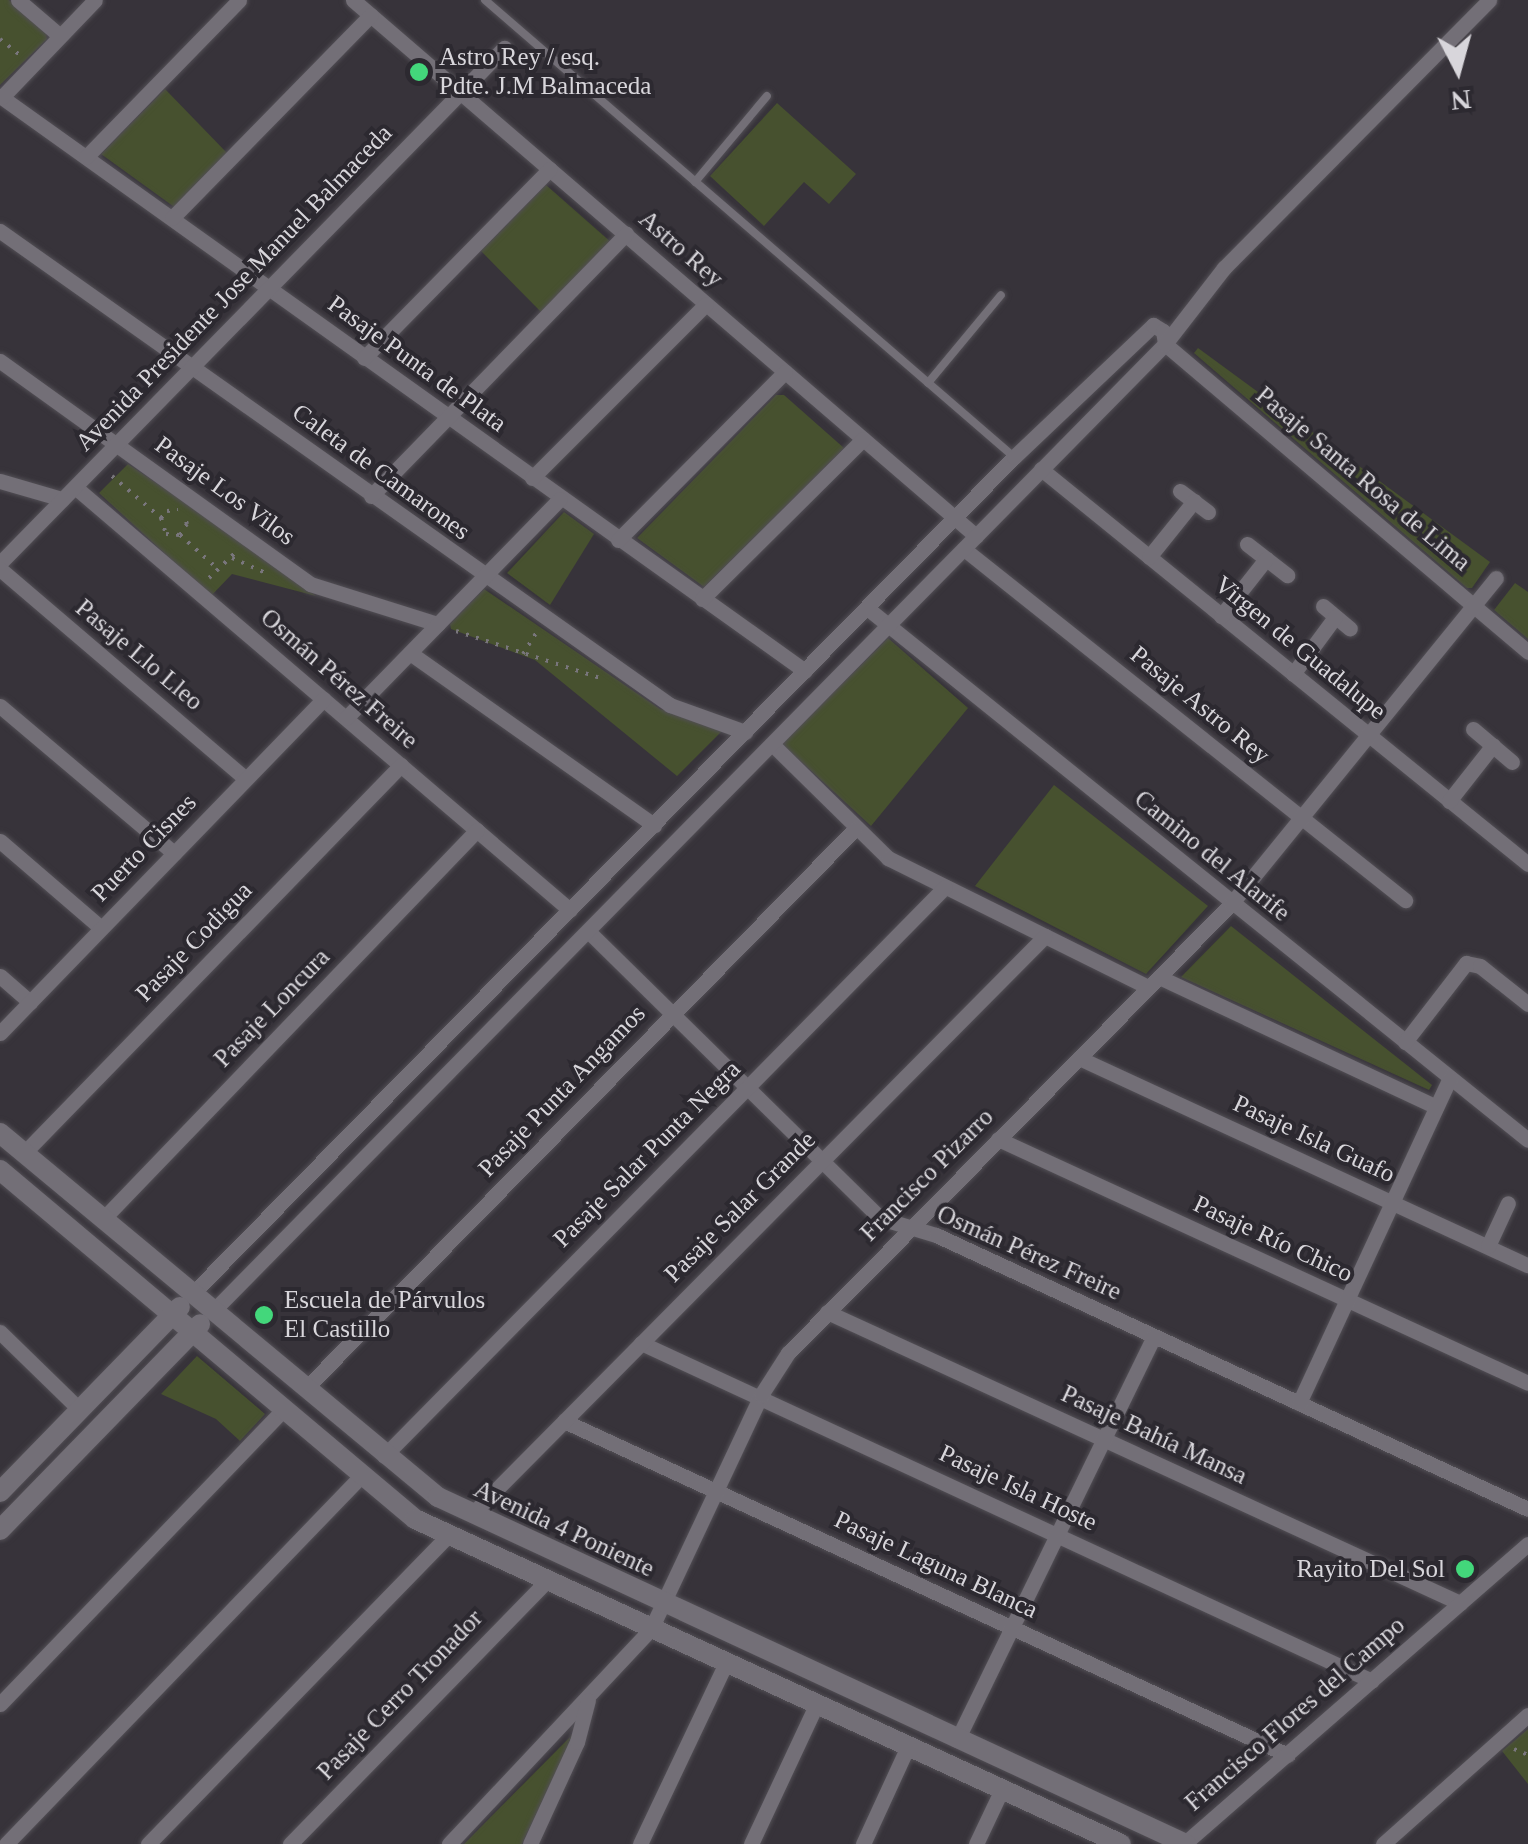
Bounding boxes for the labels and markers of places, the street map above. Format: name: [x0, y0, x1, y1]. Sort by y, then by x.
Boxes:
place label: Astro Rey / esq. Pdte. J.M Balmaceda: [439, 43, 651, 102]
marker: Astro Rey / esq. Pdte. J.M Balmaceda: [408, 61, 430, 83]
place label: Escuela de Párvulos El Castillo: [284, 1286, 485, 1345]
marker: Escuela de Párvulos El Castillo: [253, 1304, 275, 1326]
place label: Rayito Del Sol: [1296, 1554, 1445, 1584]
marker: Rayito Del Sol: [1454, 1558, 1476, 1580]

